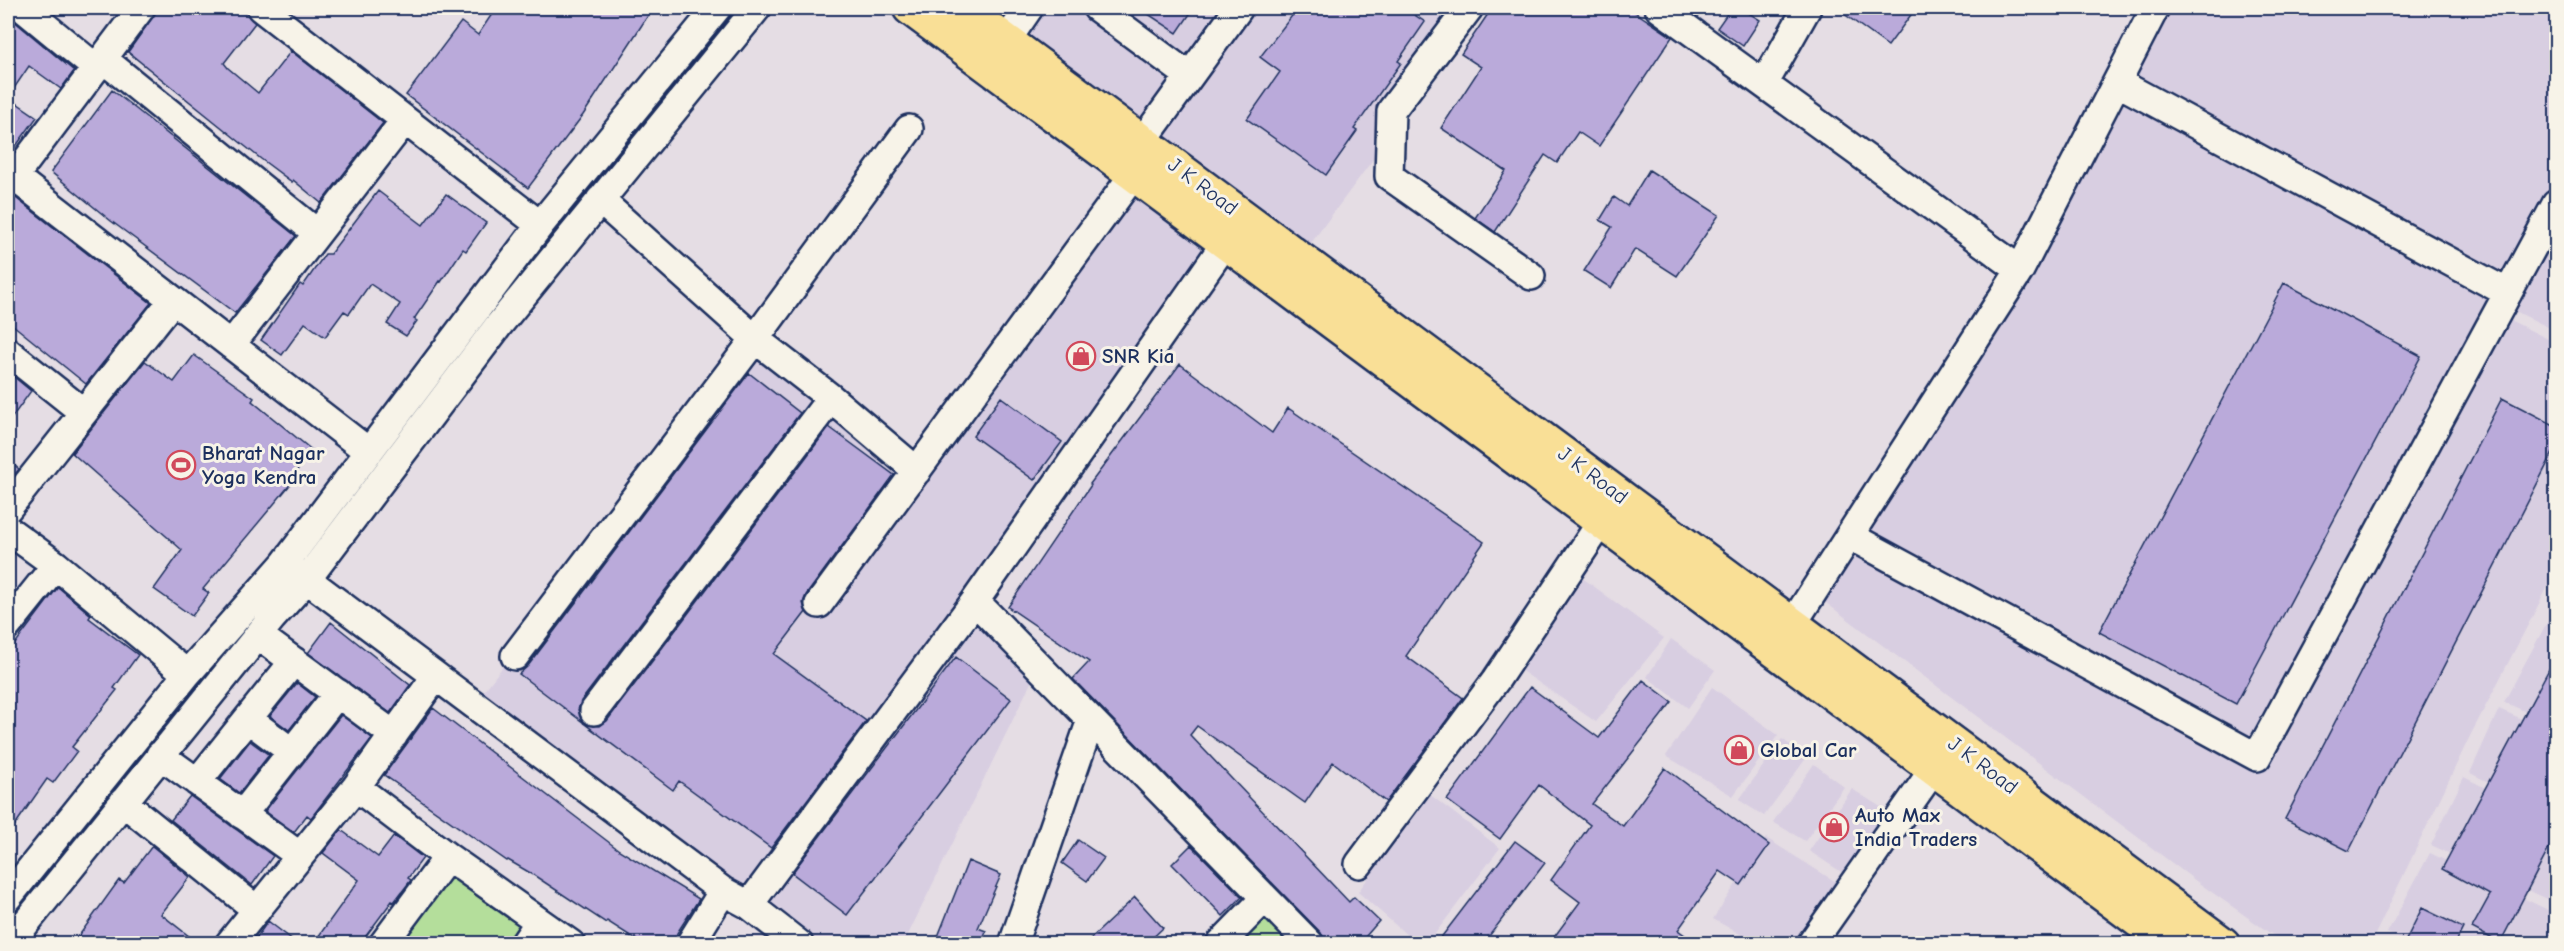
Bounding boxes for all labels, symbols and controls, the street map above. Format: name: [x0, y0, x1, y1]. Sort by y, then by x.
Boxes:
street label: J K Road: [1164, 152, 1242, 220]
shop icon: SNR Kia: [1065, 340, 1097, 372]
place label: SNR Kia: [1102, 344, 1174, 368]
place label: Bharat Nagar Yoga Kendra: [202, 441, 325, 489]
street label: J K Road: [1554, 441, 1632, 509]
sports icon: Bharat Nagar Yoga Kendra: [165, 449, 197, 481]
street label: J K Road: [1944, 731, 2022, 799]
shop icon: Global Car: [1723, 734, 1755, 766]
place label: Global Car: [1760, 738, 1857, 762]
place label: Auto Max India Traders: [1855, 803, 1977, 851]
shop icon: Auto Max India Traders: [1818, 811, 1850, 843]

